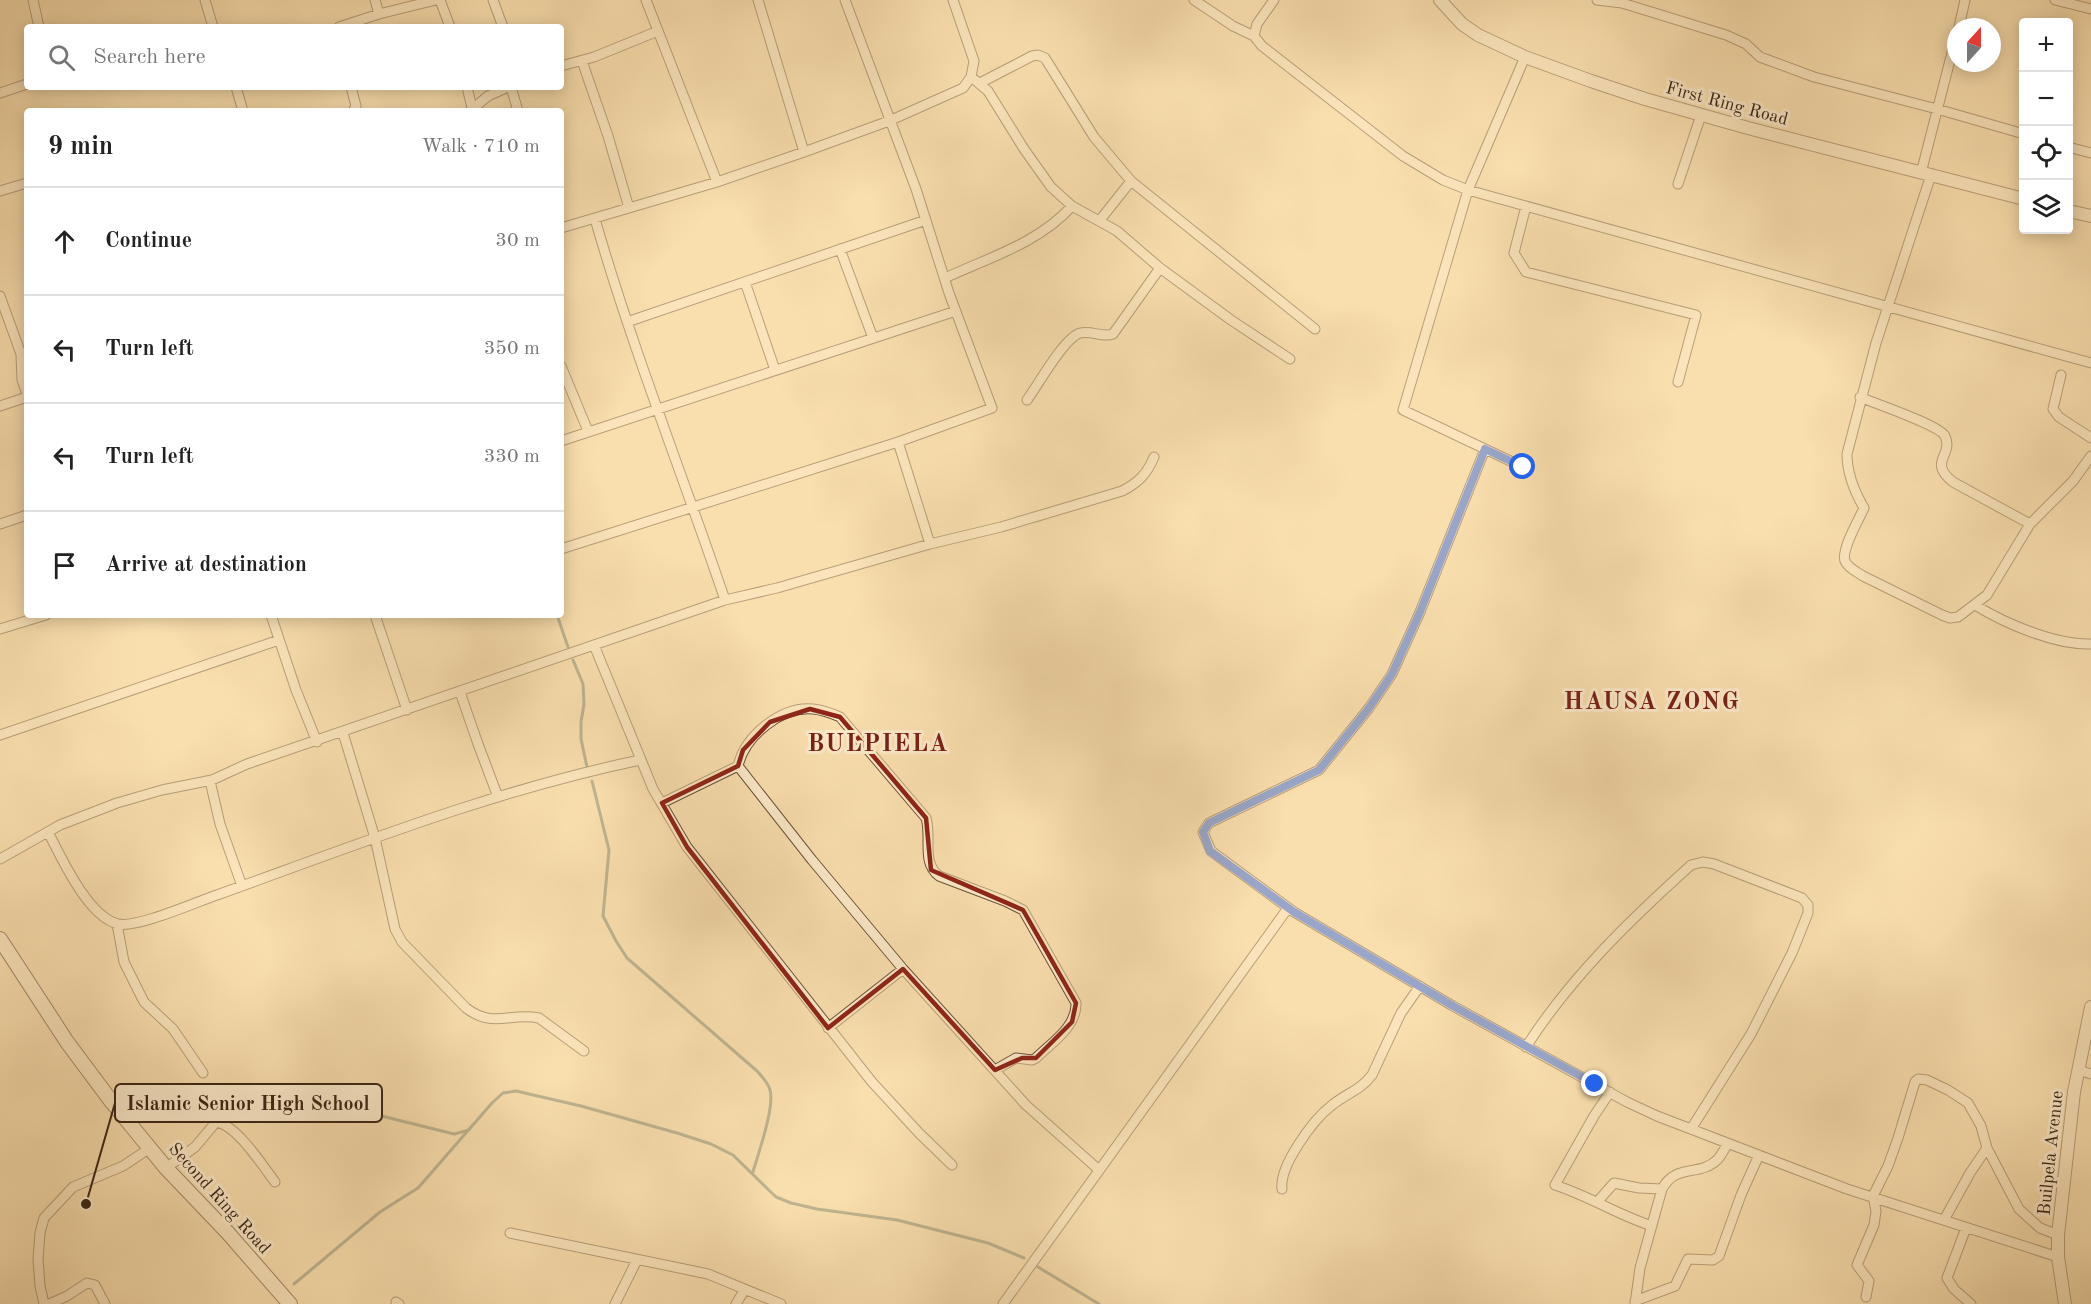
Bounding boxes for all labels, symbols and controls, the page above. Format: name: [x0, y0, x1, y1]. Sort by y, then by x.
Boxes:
north arrow: [1947, 18, 2001, 72]
map controls: [2019, 18, 2073, 234]
button: +: [2019, 18, 2073, 72]
search box: [24, 24, 564, 90]
icon: search: [45, 41, 78, 74]
text: Search here: [93, 46, 206, 68]
button: −: [2019, 72, 2073, 126]
street label: First Ring Road: [1664, 79, 1790, 129]
button: locate: [2019, 126, 2073, 180]
text: 9 min: [48, 134, 113, 160]
text: Walk · 710 m: [421, 137, 540, 157]
button: layers: [2019, 180, 2073, 234]
icon: ahead: [48, 225, 81, 258]
text: Continue: [105, 230, 192, 252]
text: 30 m: [495, 231, 540, 251]
icon: left: [48, 333, 81, 366]
text: Turn left: [105, 338, 194, 360]
text: 350 m: [484, 339, 540, 359]
icon: left: [48, 441, 81, 474]
text: Turn left: [105, 446, 194, 468]
text: 330 m: [484, 447, 540, 467]
route start: [1509, 453, 1535, 479]
icon: arrive: [48, 549, 81, 582]
text: Arrive at destination: [105, 554, 307, 576]
district label: HAUSA ZONG: [1564, 691, 1740, 715]
district label: BULPIELA: [807, 733, 949, 757]
route end: [1581, 1070, 1607, 1096]
callout: Islamic Senior High School: [115, 1084, 382, 1122]
street label: Builpela Avenue: [2035, 1090, 2066, 1216]
text: Islamic Senior High School: [126, 1095, 370, 1115]
street label: Second Ring Road: [165, 1140, 274, 1258]

